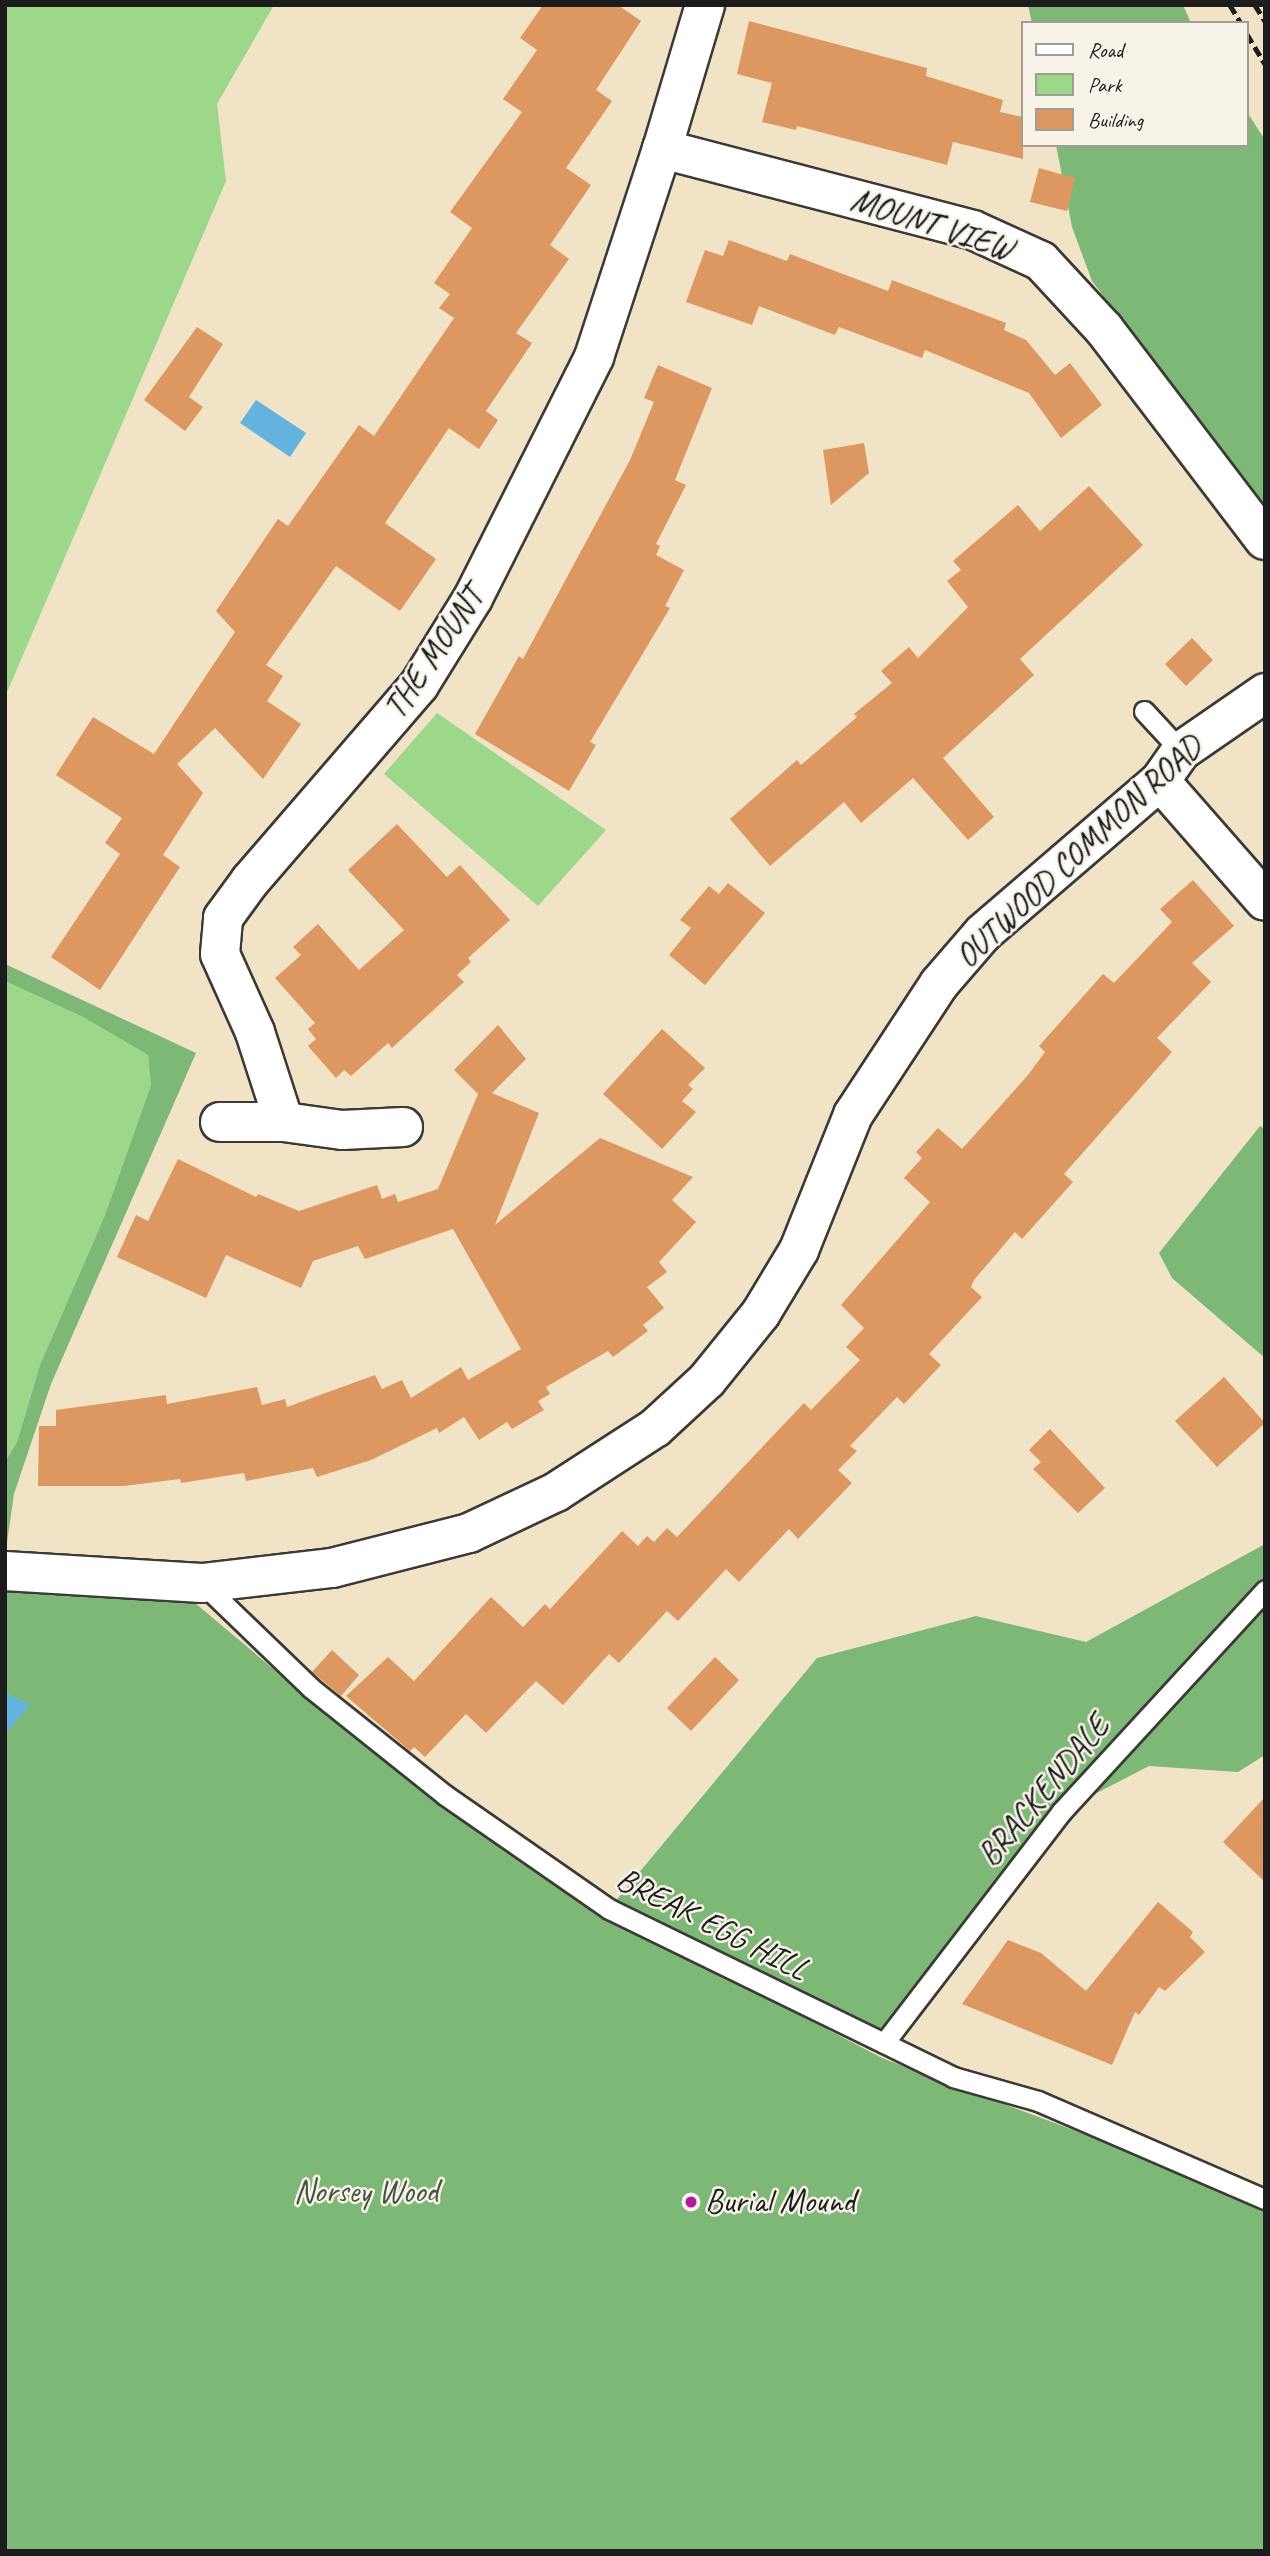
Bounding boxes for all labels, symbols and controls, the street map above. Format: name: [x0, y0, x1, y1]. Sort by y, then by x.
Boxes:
legend: [1021, 21, 1249, 147]
text: Road: [1088, 37, 1123, 63]
text: Park: [1088, 72, 1121, 98]
text: Building: [1088, 107, 1143, 133]
street label: MOUNT VIEW: [846, 180, 1018, 270]
street label: THE MOUNT: [376, 580, 492, 726]
street label: OUTWOOD COMMON ROAD: [947, 727, 1211, 977]
street label: BRACKENDALE: [970, 1708, 1118, 1874]
street label: BREAK EGG HILL: [610, 1859, 814, 1989]
park label: Norsey Wood: [294, 2172, 438, 2212]
place label: Burial Mound: [705, 2182, 855, 2222]
marker: Burial Mound: [683, 2194, 699, 2210]

